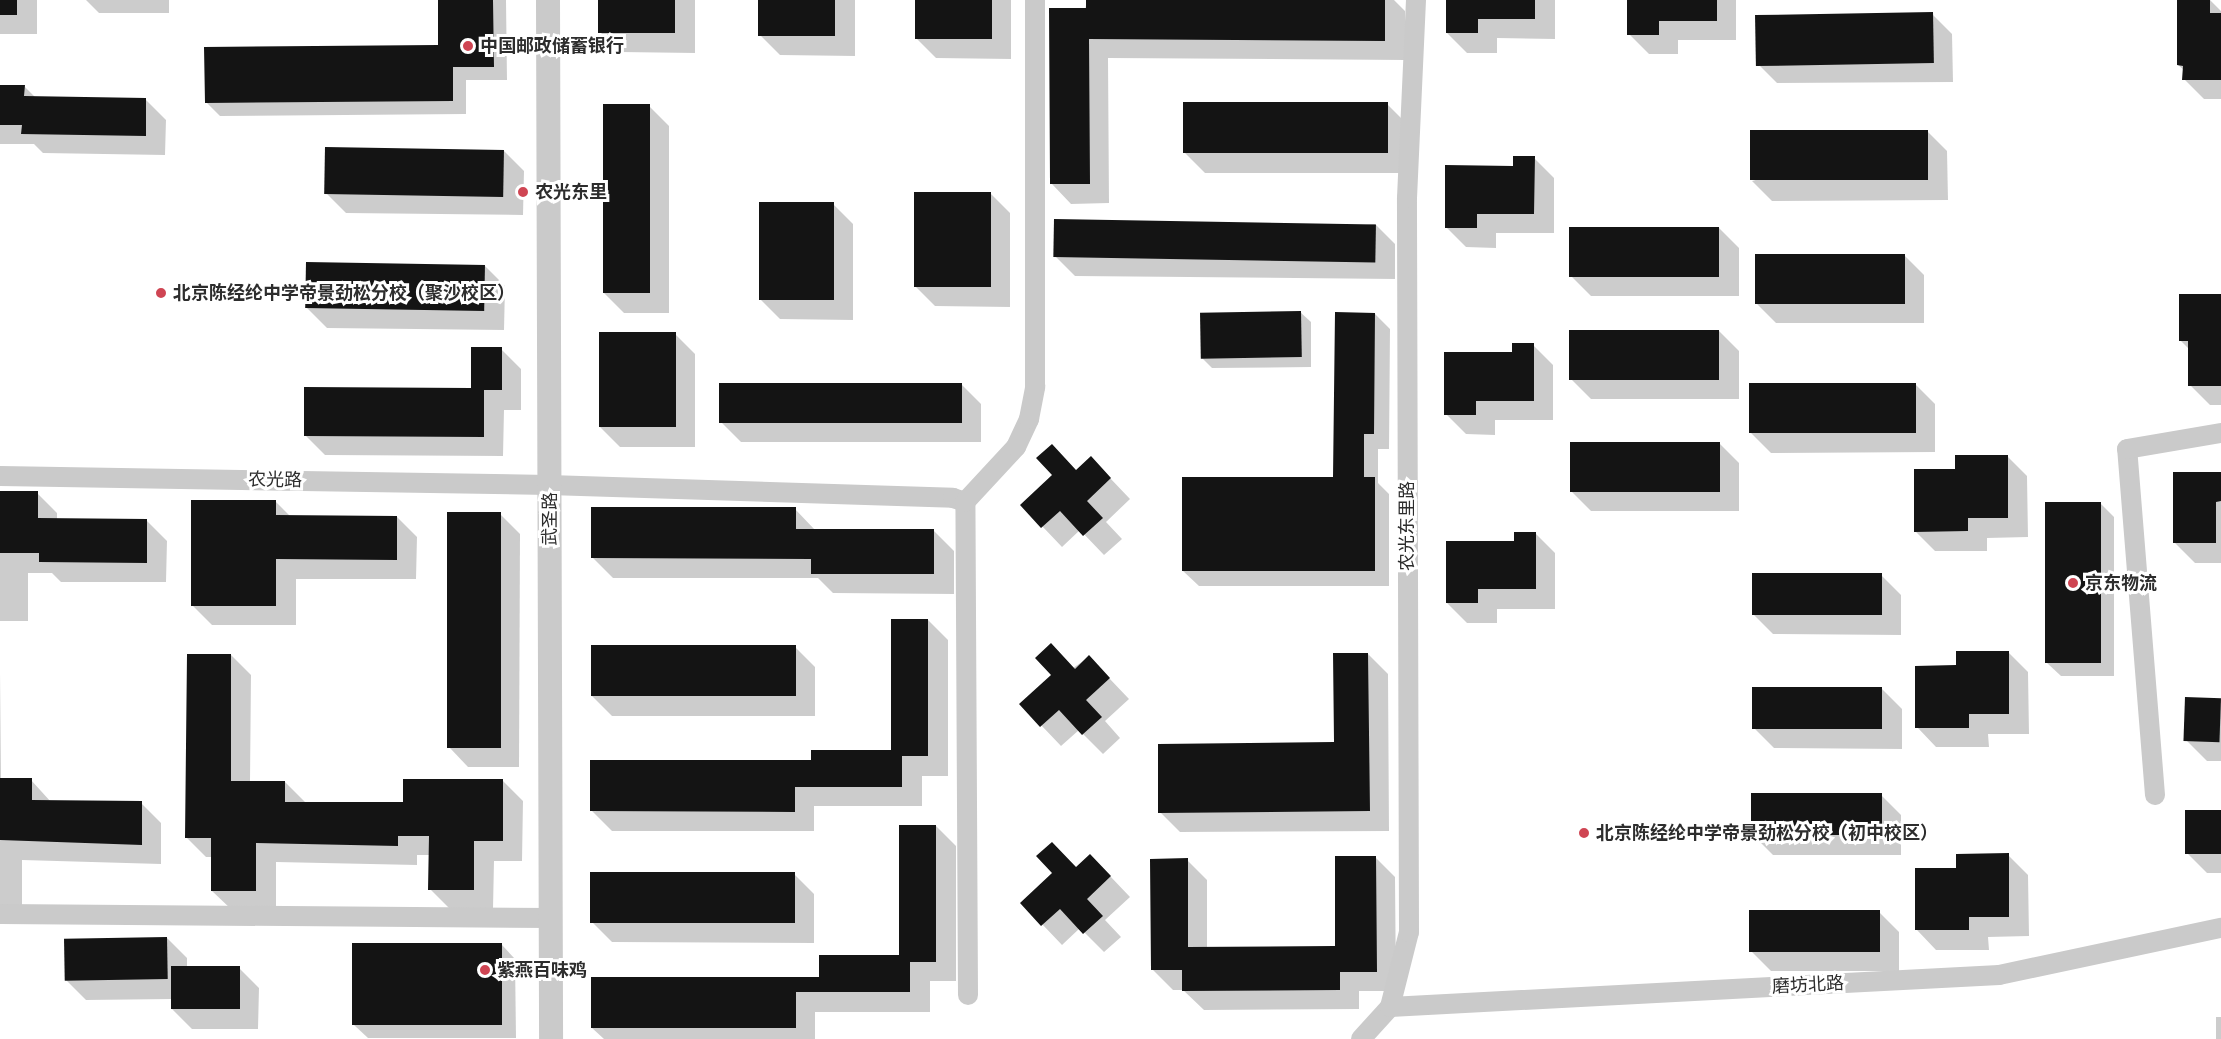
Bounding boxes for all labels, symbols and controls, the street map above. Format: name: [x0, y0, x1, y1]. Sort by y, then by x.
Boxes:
place label: 中国邮政储蓄银行: [480, 35, 624, 57]
marker: 中国邮政储蓄银行: [461, 39, 475, 53]
place label: 农光东里: [535, 181, 607, 203]
marker: 农光东里: [516, 185, 530, 199]
place label: 北京陈经纶中学帝景劲松分校（聚沙校区）: [173, 282, 515, 304]
marker: 北京陈经纶中学帝景劲松分校（聚沙校区）: [154, 286, 168, 300]
street label: 农光路: [248, 469, 302, 491]
street label: 农光东里路: [1396, 481, 1418, 571]
street label: 武圣路: [539, 492, 561, 546]
place label: 京东物流: [2085, 572, 2157, 594]
marker: 京东物流: [2066, 576, 2080, 590]
place label: 北京陈经纶中学帝景劲松分校（初中校区）: [1596, 822, 1938, 844]
marker: 北京陈经纶中学帝景劲松分校（初中校区）: [1577, 826, 1591, 840]
place label: 紫燕百味鸡: [497, 959, 587, 981]
marker: 紫燕百味鸡: [478, 963, 492, 977]
street label: 磨坊北路: [1771, 972, 1845, 998]

